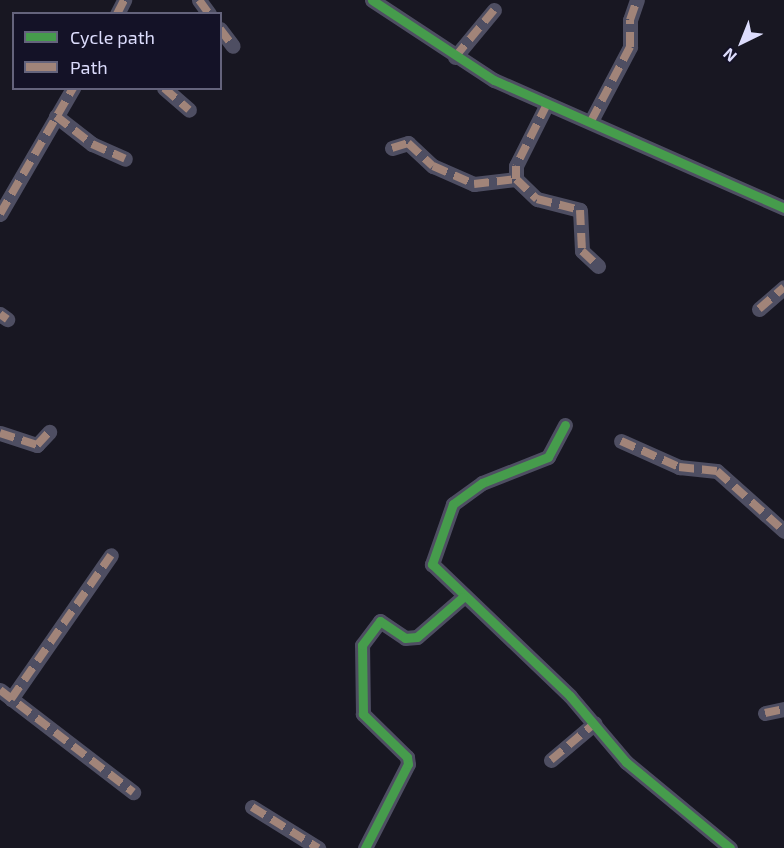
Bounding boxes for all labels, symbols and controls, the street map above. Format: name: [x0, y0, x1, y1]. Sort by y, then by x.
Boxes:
legend: [12, 12, 222, 90]
north arrow: [712, 12, 772, 72]
text: Cycle path: [70, 26, 155, 48]
text: N: [719, 45, 740, 66]
text: Path: [70, 56, 108, 78]

